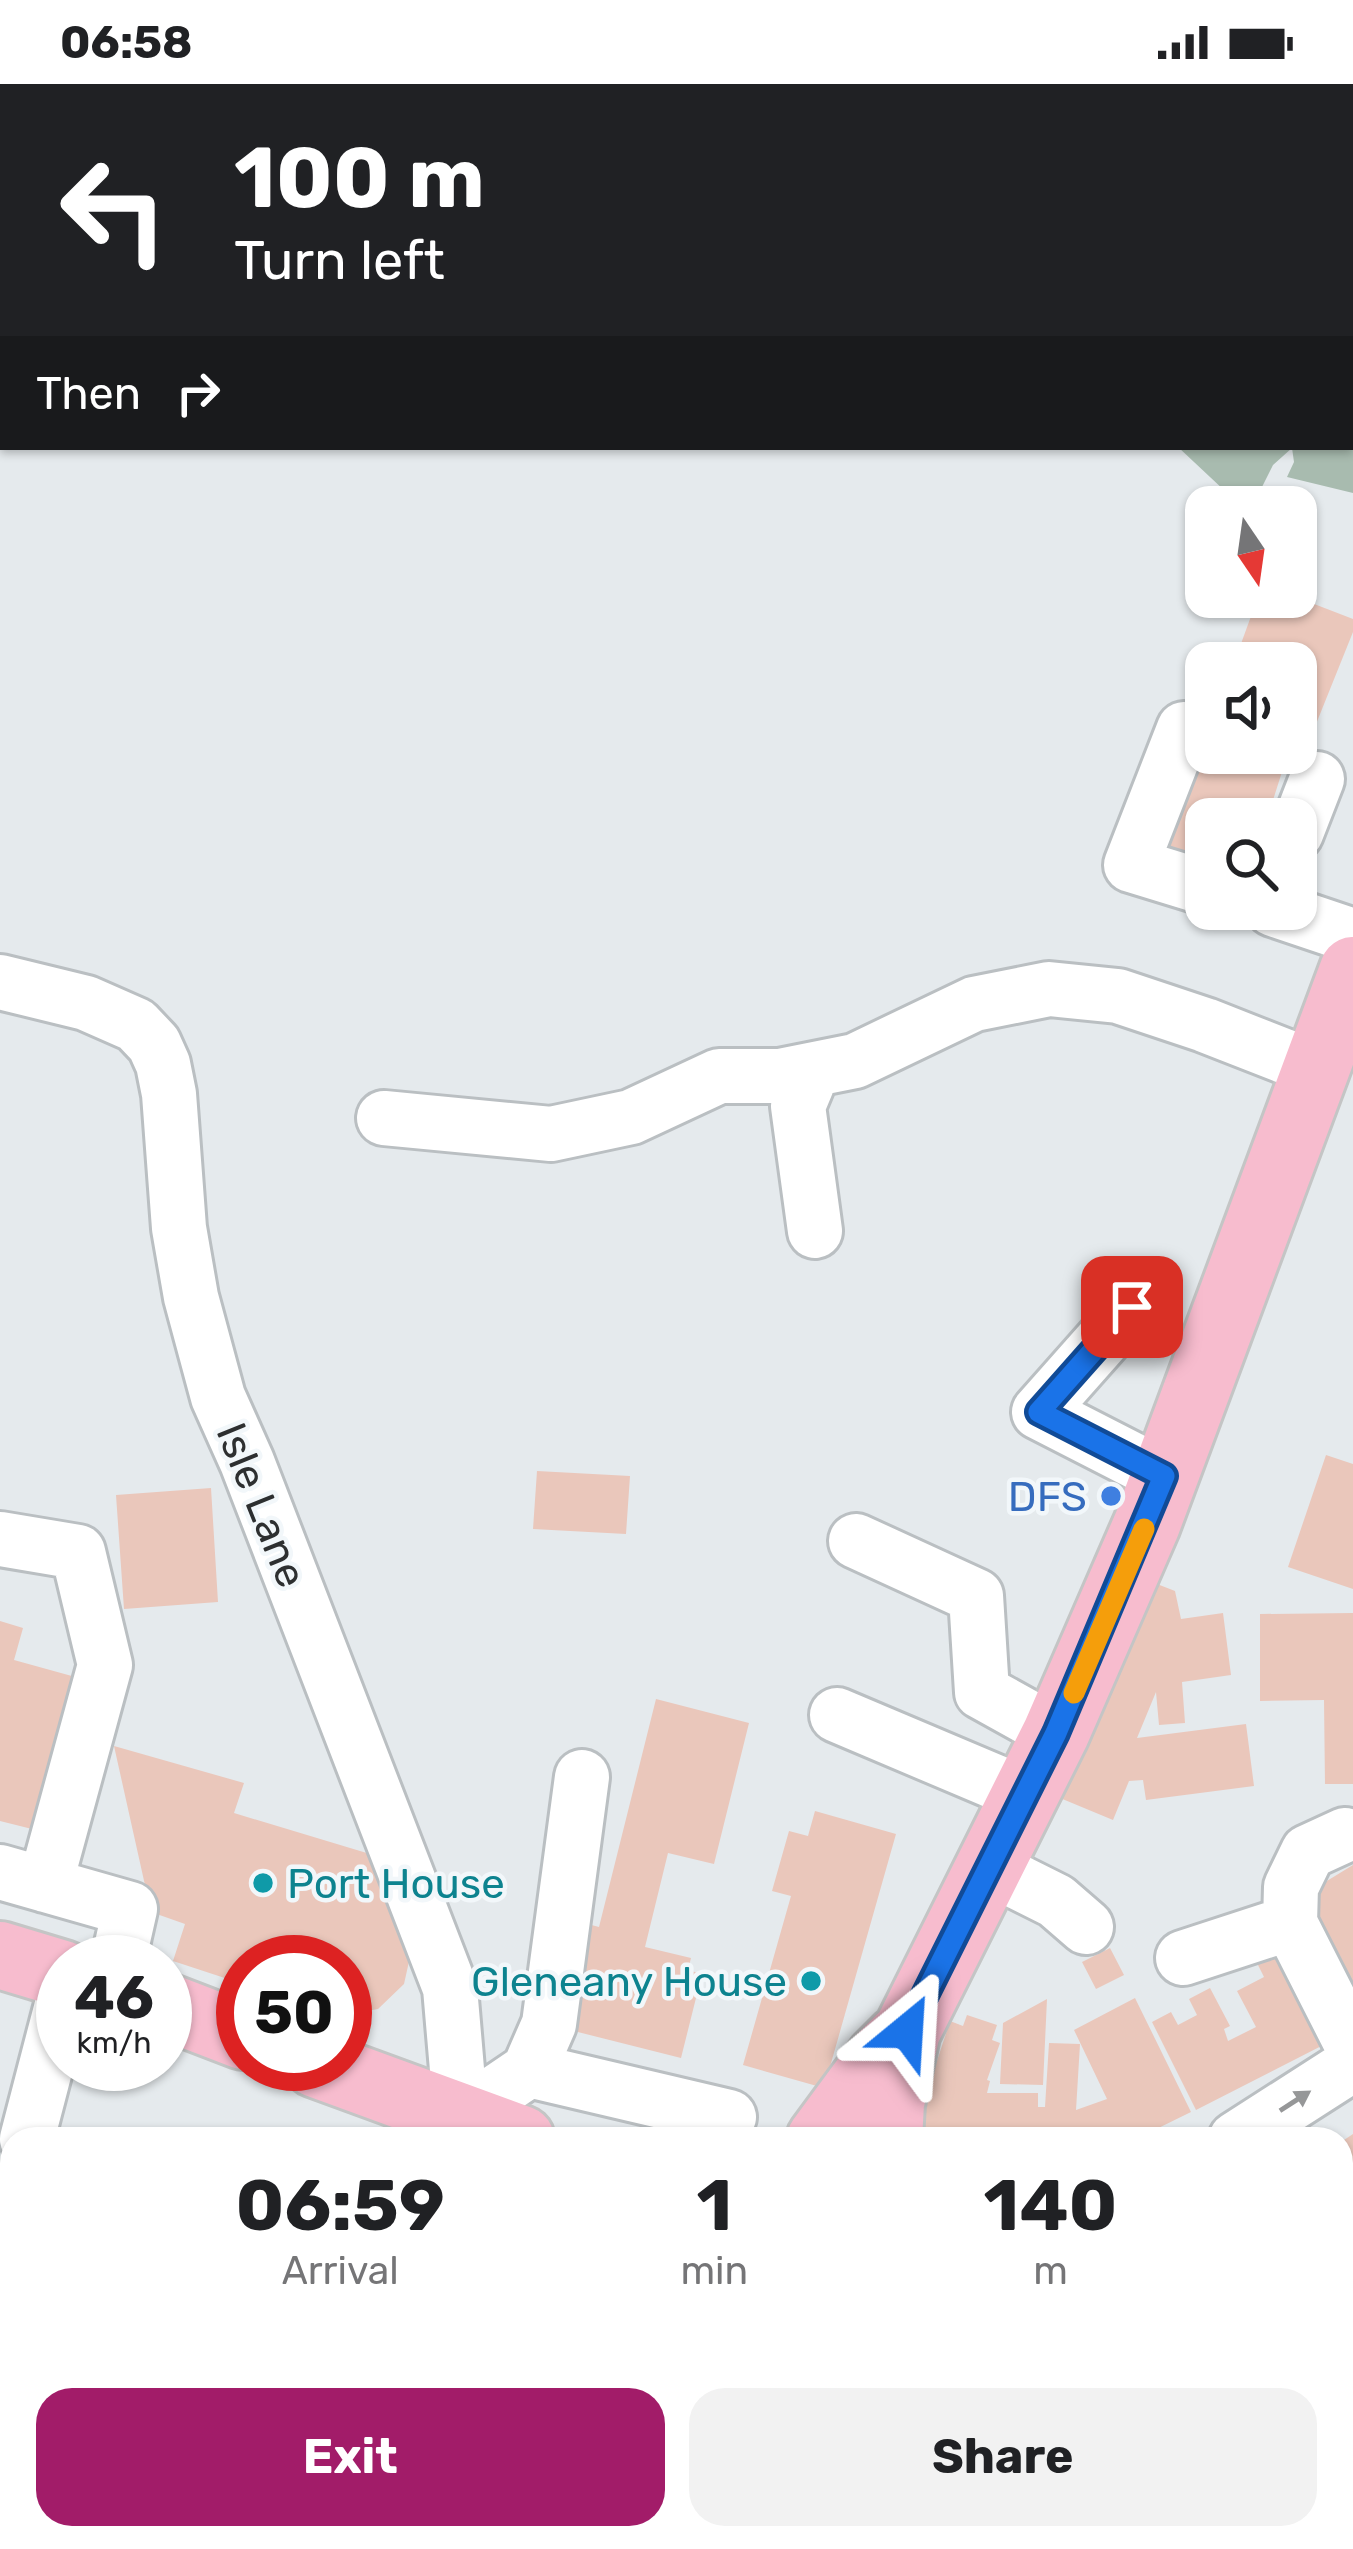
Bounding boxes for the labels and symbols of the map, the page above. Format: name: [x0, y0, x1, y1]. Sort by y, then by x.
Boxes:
north arrow: [1185, 486, 1317, 618]
pin: [1081, 1256, 1183, 1358]
street label: Isle Lane: [206, 1416, 317, 1595]
place label: DFS: [1008, 1472, 1087, 1522]
marker: DFS: [1098, 1483, 1124, 1509]
place label: Port House: [287, 1859, 505, 1909]
marker: Port House: [250, 1870, 276, 1896]
speed limit sign: 50: [216, 1935, 372, 2091]
place label: Gleneany House: [471, 1957, 787, 2007]
marker: Gleneany House: [798, 1968, 824, 1994]
position arrow: [844, 1968, 970, 2094]
one-way arrow: [1278, 2091, 1311, 2113]

